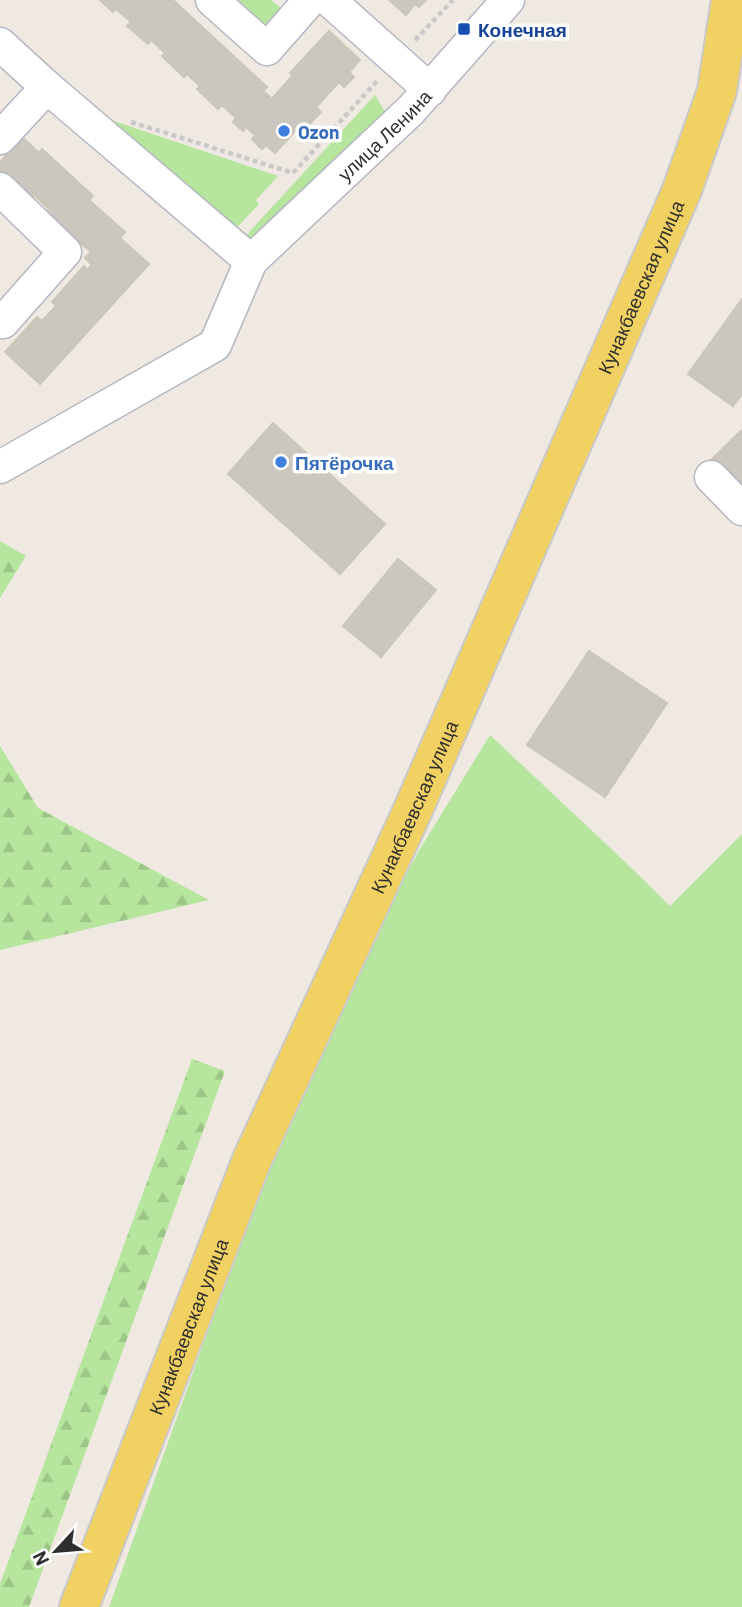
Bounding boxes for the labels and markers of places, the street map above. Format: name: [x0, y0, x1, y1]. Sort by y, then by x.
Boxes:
place label: Конечная: [478, 18, 567, 41]
marker: Конечная: [456, 21, 472, 37]
place label: Ozon: [298, 120, 340, 143]
marker: Ozon: [276, 123, 292, 139]
place label: Пятёрочка: [295, 451, 394, 474]
marker: Пятёрочка: [273, 454, 289, 470]

